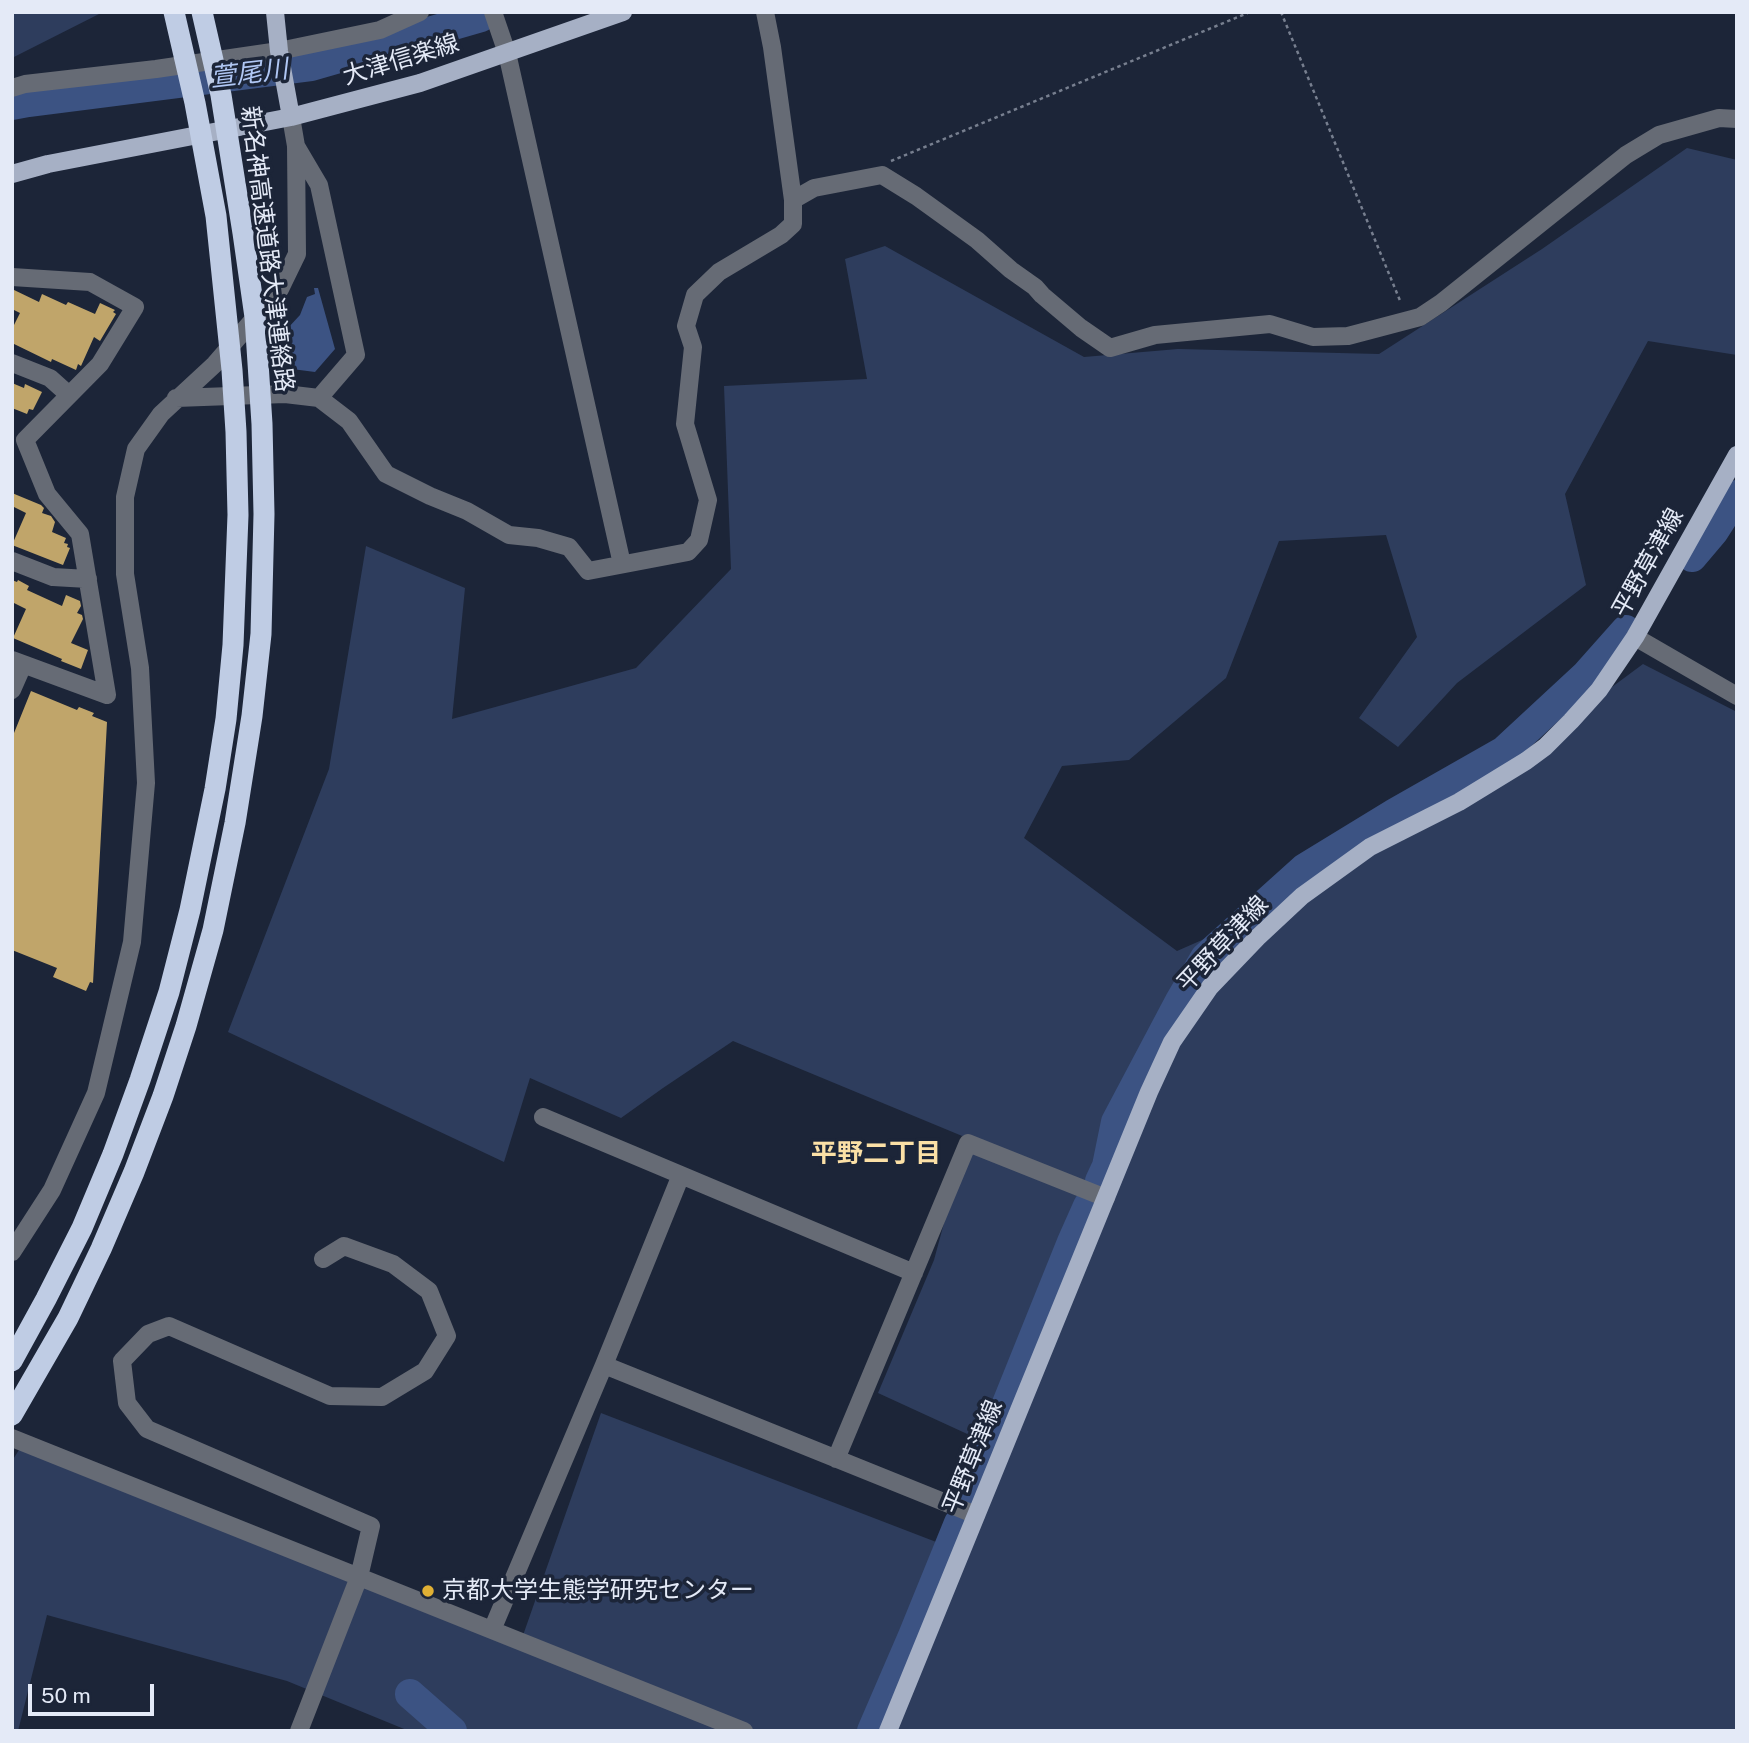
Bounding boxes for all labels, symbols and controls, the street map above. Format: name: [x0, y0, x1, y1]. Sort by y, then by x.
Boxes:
street label: 大津信楽線: [339, 29, 463, 91]
water label: 萱尾川: [208, 54, 290, 94]
street label: 新名神高速道路大津連絡路: [235, 104, 299, 394]
street label: 平野草津線: [1606, 504, 1690, 622]
street label: 平野草津線: [1172, 890, 1274, 998]
district label: 平野二丁目: [811, 1138, 941, 1170]
street label: 平野草津線: [937, 1396, 1009, 1518]
place label: 京都大学生態学研究センター: [442, 1577, 754, 1605]
marker: 京都大学生態学研究センター: [420, 1583, 436, 1599]
scale bar: [32, 1670, 158, 1714]
text: 50 m: [41, 1683, 91, 1708]

